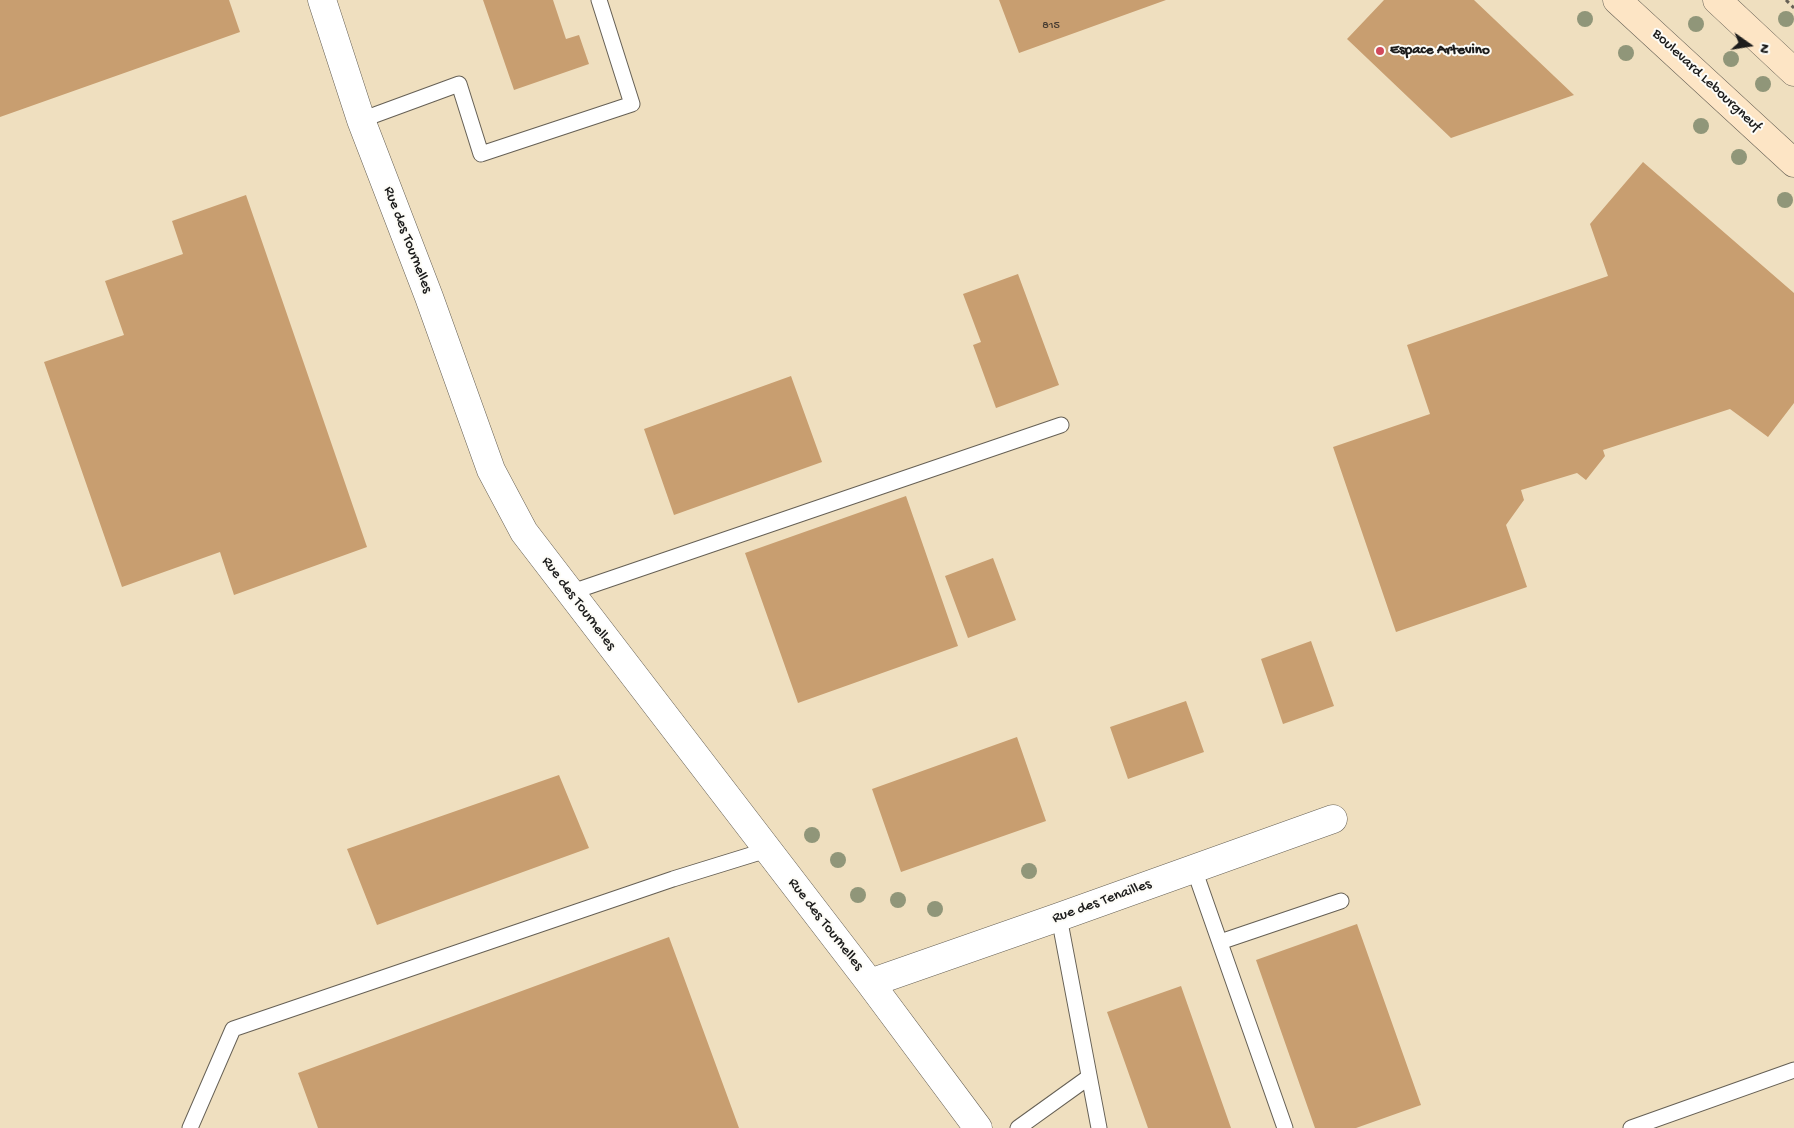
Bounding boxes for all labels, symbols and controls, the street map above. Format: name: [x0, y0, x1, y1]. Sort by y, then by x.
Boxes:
house number: 815: [1042, 19, 1060, 33]
north arrow: [1724, 20, 1774, 70]
street label: Boulevard Lebourgneuf: [1648, 26, 1764, 136]
place label: Espace Artevino: [1390, 42, 1490, 60]
text: N: [1755, 42, 1773, 55]
marker: Espace Artevino: [1374, 45, 1386, 57]
street label: Rue des Tournelles: [378, 184, 436, 296]
street label: Rue des Tournelles: [537, 554, 619, 654]
street label: Rue des Tournelles: [783, 875, 867, 975]
street label: Rue des Tenailles: [1050, 876, 1154, 928]

